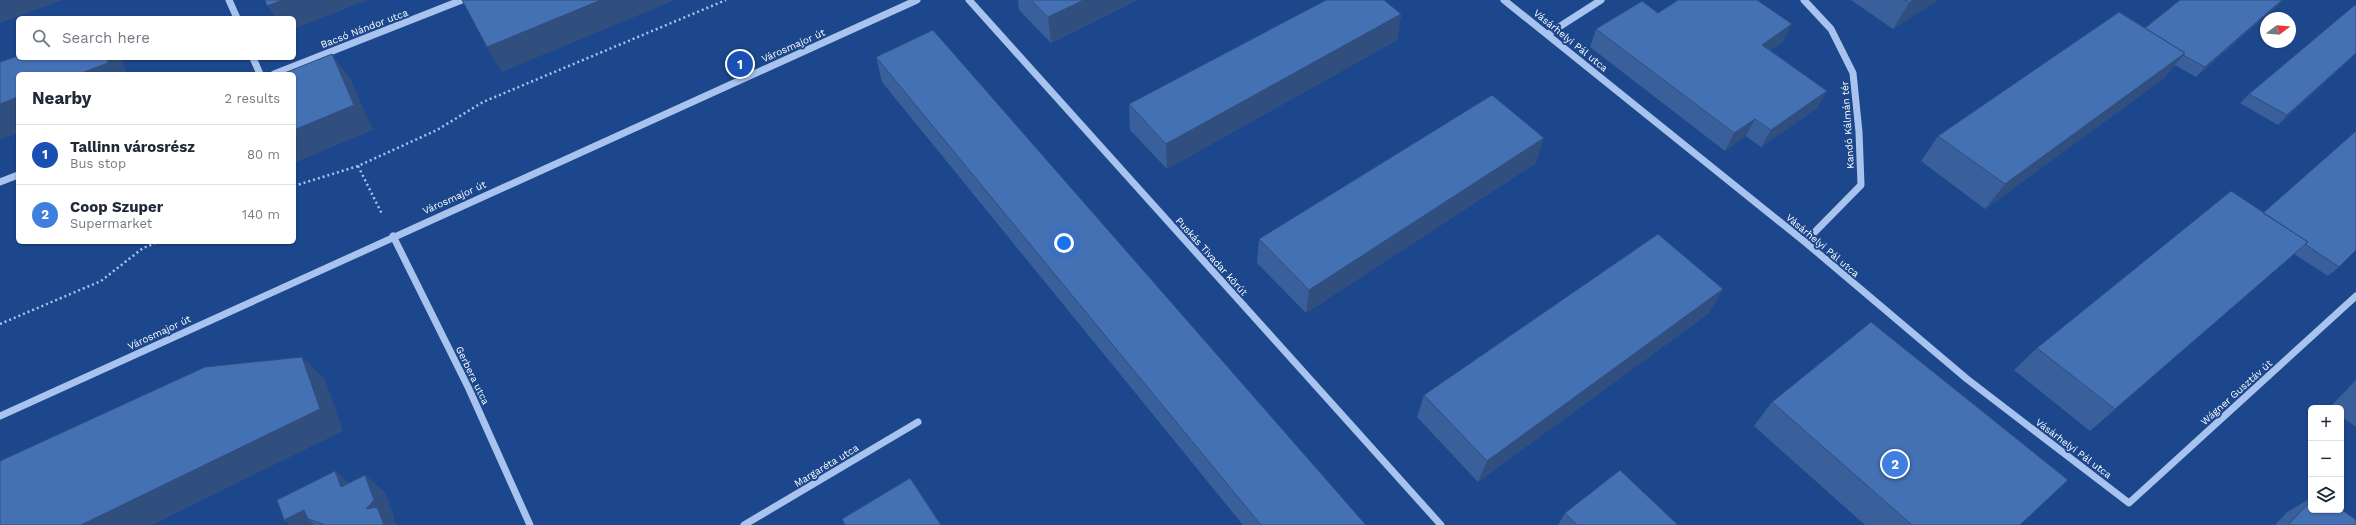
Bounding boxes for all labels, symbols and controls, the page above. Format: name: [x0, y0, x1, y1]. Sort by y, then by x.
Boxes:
street label: Bacsó Nándor utca: [319, 7, 410, 50]
street label: Vásárhelyi Pál utca: [1531, 7, 1610, 74]
north arrow: [2260, 12, 2296, 48]
search box: [16, 16, 296, 60]
street label: Városmajor út: [760, 26, 827, 64]
icon: search: [30, 27, 52, 49]
text: Search here: [62, 29, 150, 47]
pin: 1: [727, 49, 753, 79]
street label: Kandó Kálmán tér: [1839, 81, 1856, 169]
text: Nearby: [32, 88, 91, 108]
text: 2 results: [225, 91, 280, 106]
text: Tallinn városrész: [70, 138, 195, 156]
text: 1: [42, 147, 48, 162]
text: 80 m: [247, 147, 280, 162]
text: Bus stop: [70, 156, 126, 171]
street label: Városmajor út: [421, 178, 488, 216]
text: Coop Szuper: [70, 198, 163, 216]
text: 2: [41, 207, 49, 222]
text: 140 m: [242, 207, 280, 222]
street label: Vásárhelyi Pál utca: [1784, 212, 1862, 279]
street label: Puskás Tivadar körút: [1174, 215, 1250, 298]
text: Supermarket: [70, 216, 152, 231]
your location: [1054, 233, 1074, 253]
street label: Városmajor út: [126, 313, 193, 352]
street label: Gerbera utca: [454, 344, 492, 406]
street label: Wágner Gusztáv út: [2199, 357, 2275, 427]
map controls: [2308, 405, 2344, 513]
button: +: [2308, 405, 2344, 441]
street label: Vásárhelyi Pál utca: [2034, 416, 2114, 481]
button: −: [2308, 441, 2344, 477]
street label: Margaréta utca: [792, 442, 861, 489]
pin: 2: [1882, 449, 1908, 479]
button: layers: [2308, 477, 2344, 513]

